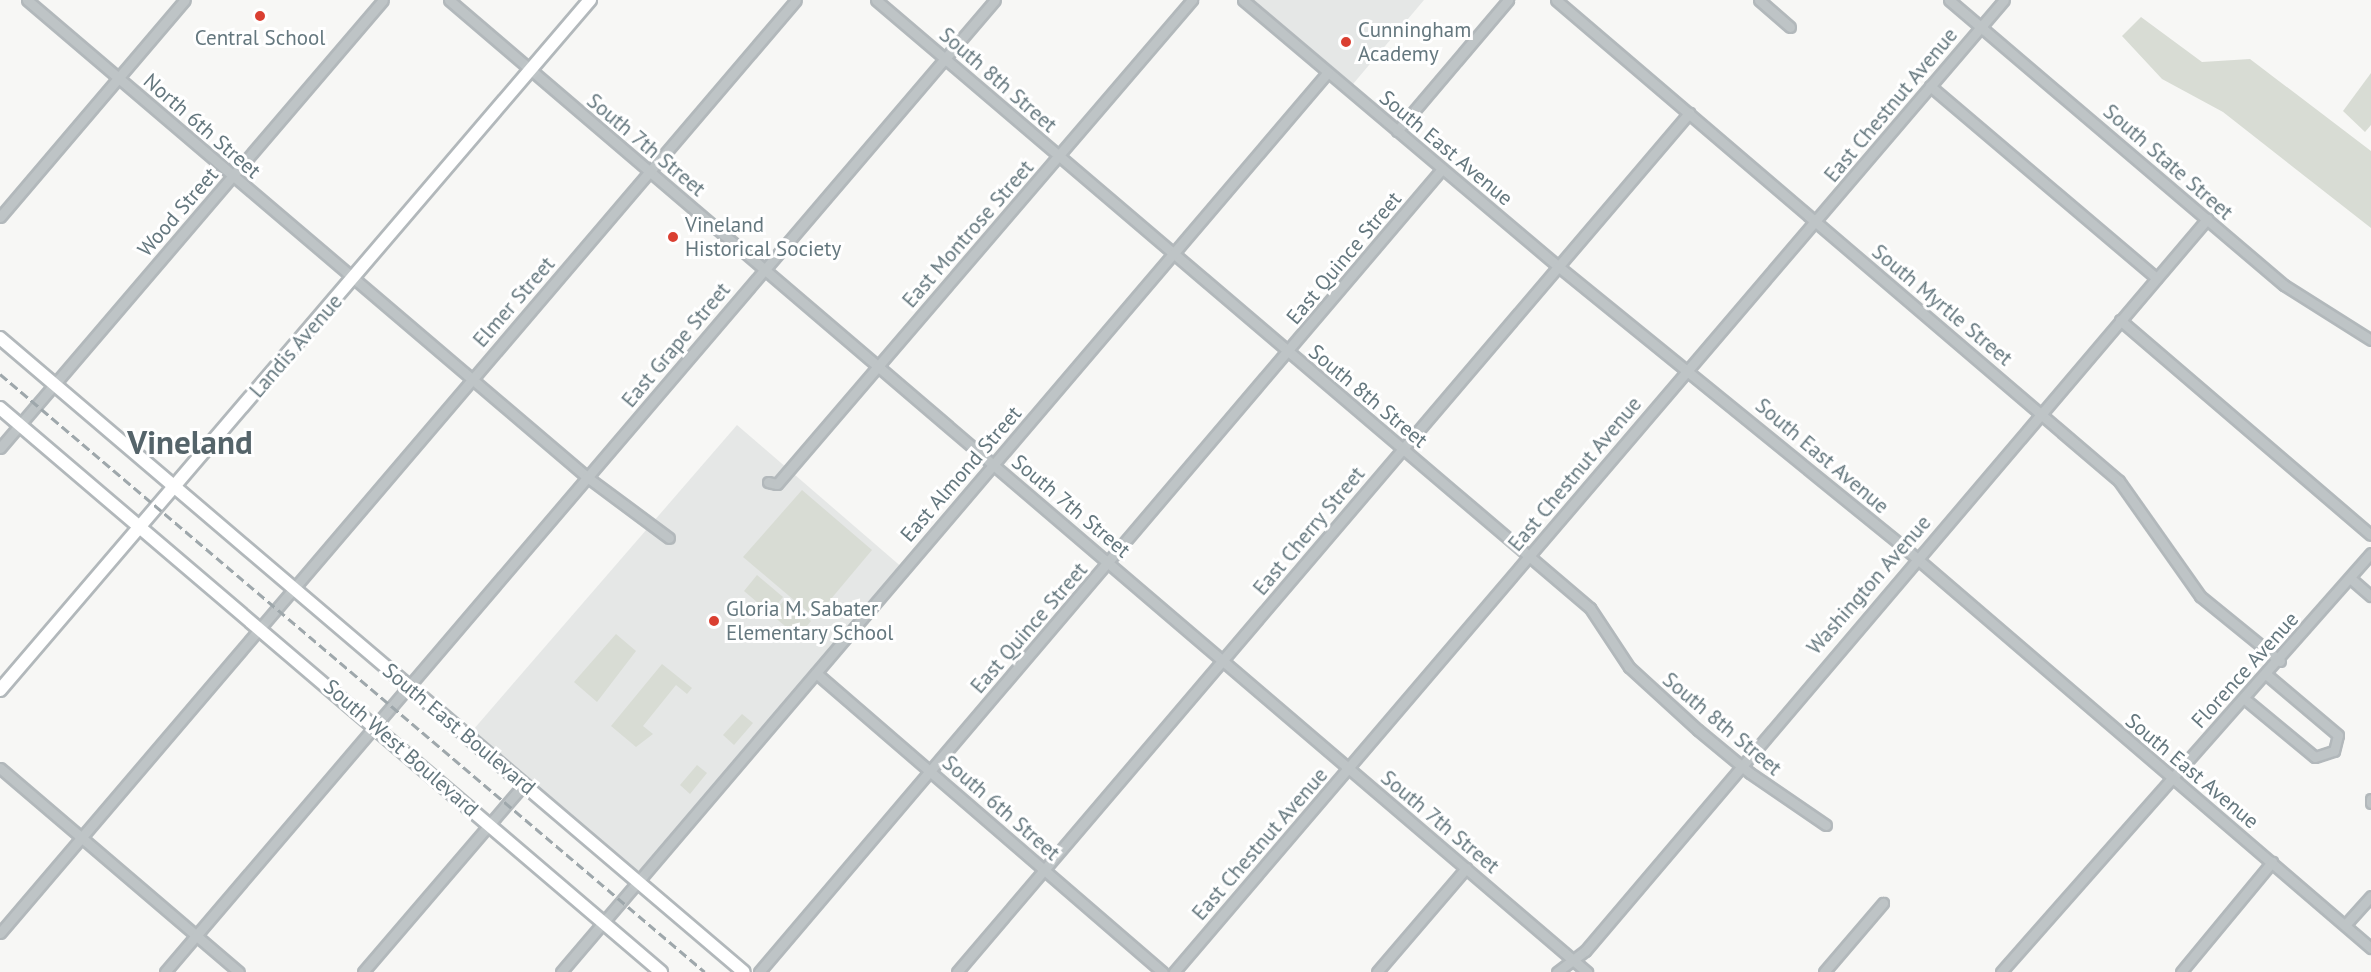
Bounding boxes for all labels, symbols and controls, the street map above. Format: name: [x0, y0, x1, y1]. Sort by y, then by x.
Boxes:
marker: Central School: [253, 9, 267, 23]
place label: Cunningham Academy: [1358, 17, 1471, 67]
street label: South 8th Street: [934, 22, 1062, 138]
street label: East Chestnut Avenue: [1819, 22, 1963, 188]
place label: Central School: [195, 25, 325, 51]
marker: Cunningham Academy: [1339, 35, 1353, 49]
street label: North 6th Street: [138, 68, 266, 184]
street label: South East Avenue: [1374, 85, 1518, 211]
street label: South 7th Street: [582, 88, 710, 202]
street label: South State Street: [2098, 99, 2238, 225]
street label: East Montrose Street: [897, 155, 1039, 313]
street label: Wood Street: [133, 162, 223, 262]
street label: East Quince Street: [1281, 187, 1407, 329]
place label: Vineland Historical Society: [685, 212, 841, 262]
marker: Vineland Historical Society: [666, 230, 680, 244]
street label: South Myrtle Street: [1867, 239, 2017, 371]
street label: Elmer Street: [468, 252, 560, 352]
street label: East Grape Street: [617, 278, 735, 412]
street label: Landis Avenue: [244, 289, 348, 403]
street label: South 8th Street: [1304, 339, 1432, 453]
street label: East Chestnut Avenue: [1503, 391, 1647, 557]
street label: South East Avenue: [1750, 393, 1894, 519]
street label: East Almond Street: [895, 401, 1027, 547]
district label: Vineland: [127, 422, 253, 462]
street label: South 7th Street: [1007, 449, 1135, 563]
street label: East Cherry Street: [1248, 461, 1370, 601]
street label: Washington Avenue: [1802, 510, 1936, 660]
street label: East Quince Street: [965, 557, 1093, 699]
place label: Gloria M. Sabater Elementary School: [726, 596, 894, 646]
street label: Florence Avenue: [2186, 606, 2304, 734]
marker: Gloria M. Sabater Elementary School: [707, 614, 721, 628]
street label: South East Boulevard: [378, 658, 540, 800]
street label: South 8th Street: [1658, 667, 1786, 781]
street label: South West Boulevard: [318, 674, 484, 822]
street label: South East Avenue: [2120, 708, 2264, 834]
street label: South 6th Street: [937, 750, 1065, 866]
street label: East Chestnut Avenue: [1187, 762, 1333, 926]
street label: South 7th Street: [1376, 765, 1504, 879]

